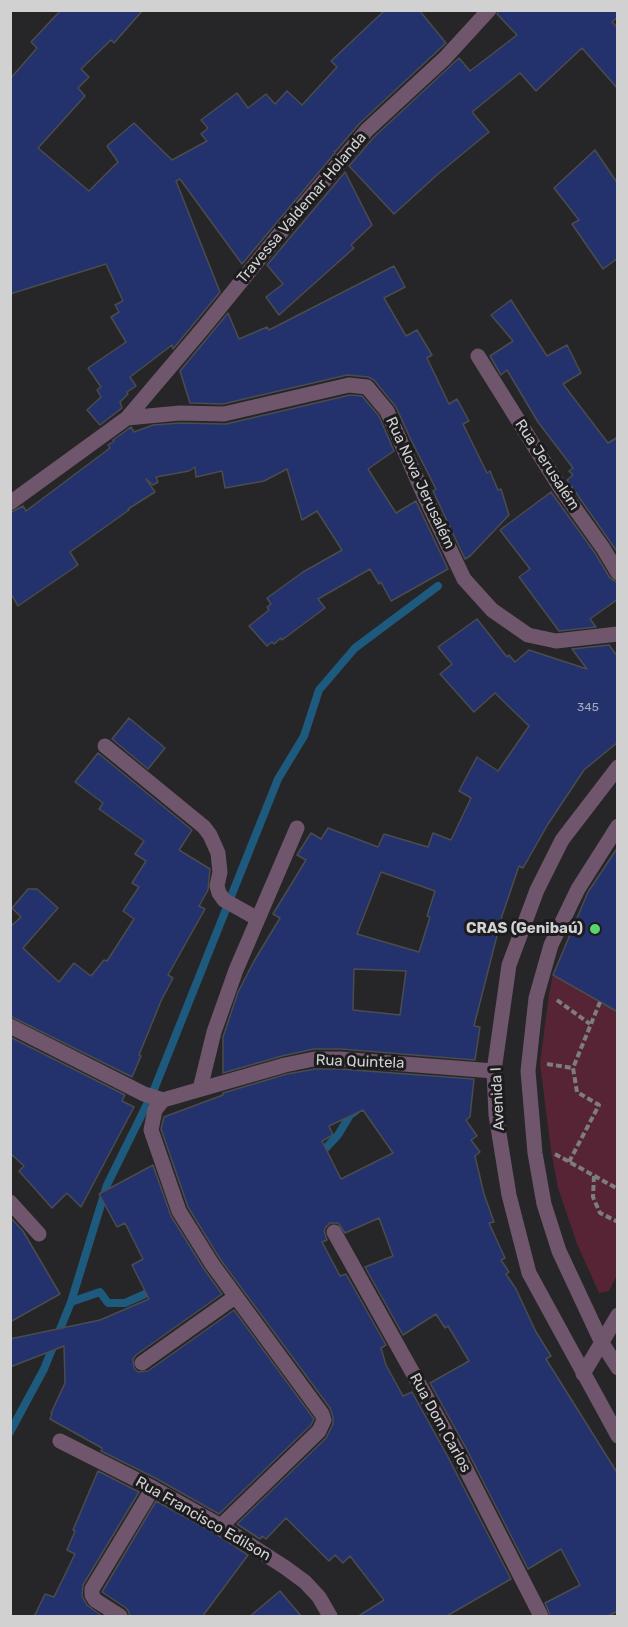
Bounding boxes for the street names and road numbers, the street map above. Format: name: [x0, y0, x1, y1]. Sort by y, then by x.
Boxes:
street label: Travessa Valdemar Holanda: [234, 129, 370, 287]
street label: Rua Nova Jerusalém: [382, 414, 458, 552]
street label: Rua Jerusalém: [511, 416, 583, 514]
street label: Rua Quintela: [315, 1051, 405, 1073]
street label: Avenida I: [487, 1067, 509, 1131]
street label: Rua Dom Carlos: [405, 1370, 475, 1476]
street label: Rua Francisco Edilson: [132, 1473, 274, 1565]

